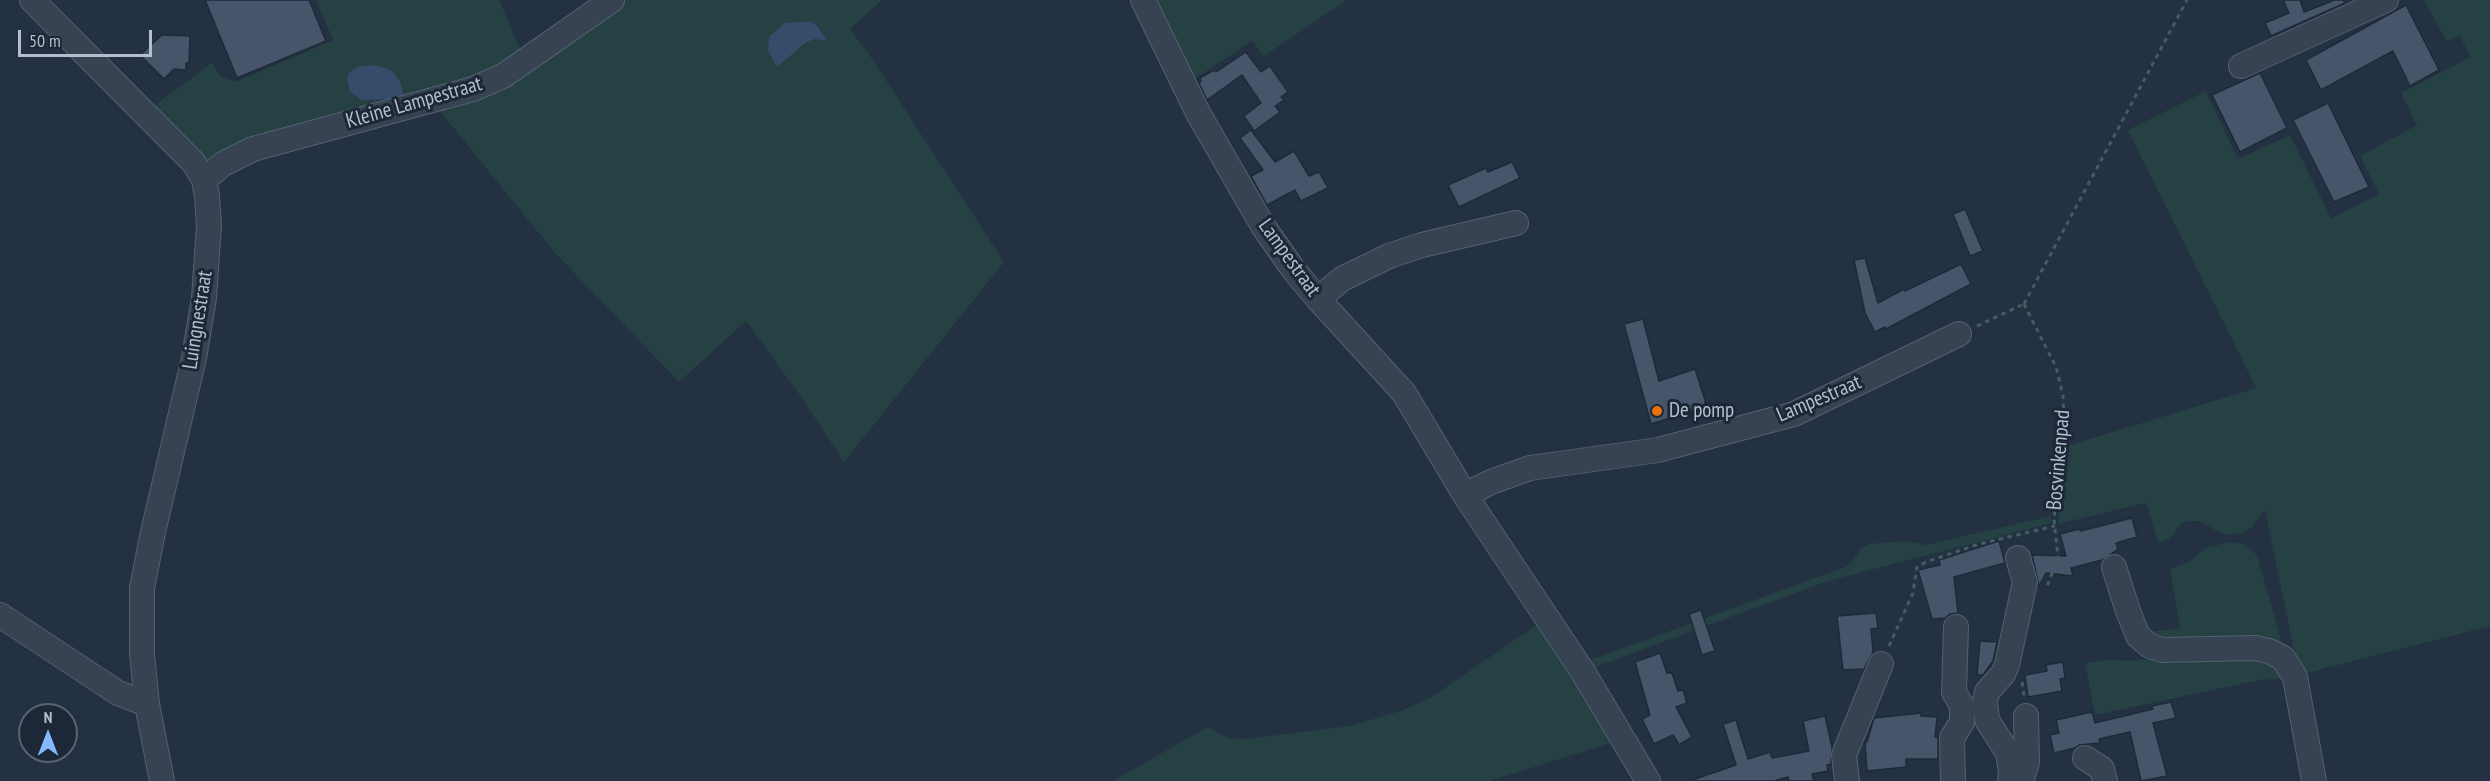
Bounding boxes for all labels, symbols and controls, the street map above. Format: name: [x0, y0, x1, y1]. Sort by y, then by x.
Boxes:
scale bar: [21, 18, 154, 56]
text: 50 m: [29, 29, 61, 52]
street label: Kleine Lampestraat: [343, 72, 485, 134]
street label: Lampestraat: [1253, 214, 1325, 302]
street label: Luingnestraat: [178, 269, 218, 371]
street label: Lampestraat: [1773, 370, 1865, 428]
place label: De pomp: [1669, 398, 1734, 424]
marker: De pomp: [1650, 404, 1664, 418]
street label: Bosvinkenpad: [2042, 409, 2076, 511]
north arrow: [18, 703, 78, 763]
text: N: [44, 707, 52, 727]

